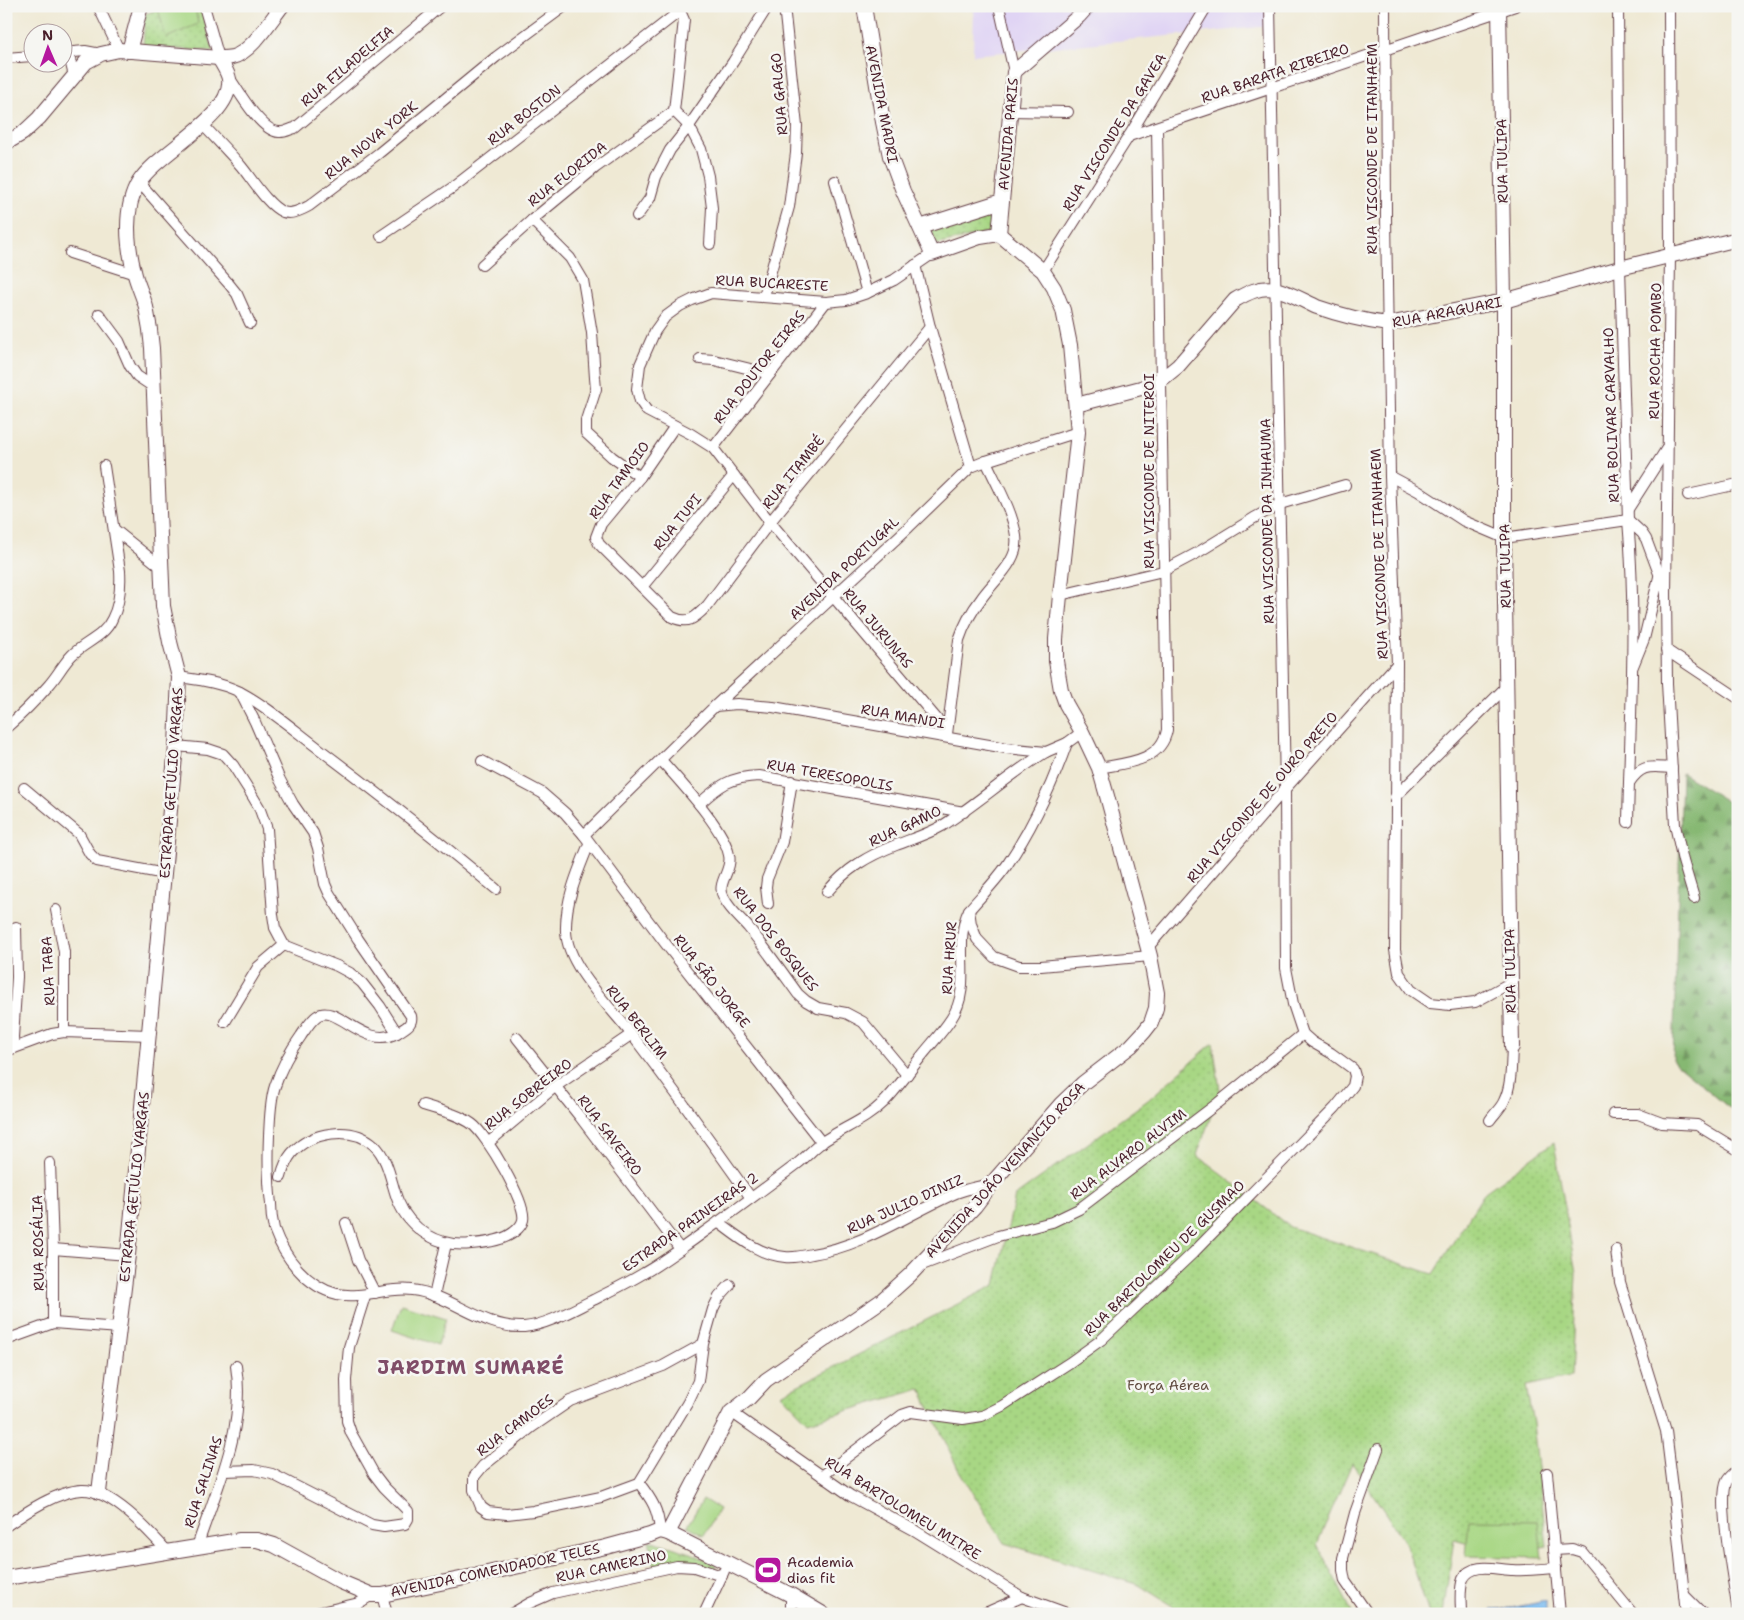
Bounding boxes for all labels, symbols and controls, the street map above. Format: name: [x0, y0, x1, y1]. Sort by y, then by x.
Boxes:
north arrow: [22, 22, 72, 72]
street label: RUA FILADELFIA: [297, 22, 397, 110]
text: N: [42, 26, 53, 44]
street label: RUA BARATA RIBEIRO: [1199, 39, 1351, 107]
street label: AVENIDA MADRI: [862, 43, 902, 165]
street label: RUA VISCONDE DE ITANHAEM: [1363, 43, 1381, 255]
street label: RUA VISCONDE DA GAVEA: [1058, 50, 1170, 214]
street label: RUA GALGO: [766, 52, 792, 136]
street label: AVENIDA PARIS: [994, 77, 1022, 191]
street label: RUA BOSTON: [484, 81, 564, 149]
street label: RUA NOVA YORK: [321, 97, 421, 183]
street label: RUA TULIPA: [1492, 118, 1512, 204]
street label: RUA FLORIDA: [524, 138, 610, 210]
street label: RUA BUCARESTE: [715, 271, 829, 295]
street label: RUA ROCHA POMBO: [1645, 282, 1665, 420]
street label: RUA ARAGUARI: [1391, 292, 1504, 331]
street label: RUA DOUTOR EIRAS: [709, 307, 809, 427]
street label: RUA BOLIVAR CARVALHO: [1599, 327, 1623, 503]
street label: RUA VISCONDE DE NITEROI: [1140, 373, 1158, 569]
street label: RUA VISCONDE DA INHAUMA: [1256, 418, 1278, 624]
street label: RUA ITAMBÉ: [758, 431, 828, 512]
street label: RUA TAMOIO: [585, 438, 653, 522]
street label: RUA VISCONDE DE ITANHAEM: [1366, 448, 1392, 660]
street label: RUA TUPI: [649, 490, 705, 554]
street label: AVENIDA PORTUGAL: [785, 512, 903, 624]
street label: RUA TULIPA: [1495, 523, 1515, 609]
street label: RUA JURUNAS: [839, 584, 917, 672]
street label: ESTRADA GETÚLIO VARGAS: [155, 687, 187, 879]
street label: RUA MANDI: [859, 700, 947, 732]
street label: RUA VISCONDE DE OURO PRETO: [1183, 708, 1341, 886]
street label: RUA TERESOPOLIS: [766, 755, 895, 795]
street label: RUA GAMO: [866, 801, 944, 851]
street label: RUA DOS BOSQUES: [730, 883, 823, 995]
street label: RUA HRUR: [937, 921, 961, 995]
street label: RUA TULIPA: [1500, 928, 1520, 1014]
street label: RUA SÃO JORGE: [670, 930, 755, 1032]
street label: RUA TABA: [37, 936, 59, 1006]
street label: RUA BERLIM: [602, 981, 672, 1063]
street label: RUA SOBREIRO: [481, 1054, 575, 1134]
street label: AVENIDA JOÃO VENANCIO ROSA: [920, 1078, 1089, 1262]
street label: ESTRADA GETÚLIO VARGAS: [115, 1091, 153, 1283]
street label: RUA SAVEIRO: [574, 1091, 646, 1179]
street label: RUA ALVARO ALVIM: [1066, 1104, 1190, 1204]
street label: ESTRADA PAINEIRAS 2: [619, 1168, 761, 1276]
street label: RUA JULIO DINIZ: [844, 1170, 966, 1238]
street label: RUA BARTOLOMEU DE GUSMAO: [1080, 1176, 1248, 1340]
street label: RUA ROSÁLIA: [28, 1195, 48, 1291]
district label: JARDIM SUMARÉ: [377, 1354, 565, 1380]
park label: Força Aérea: [1127, 1376, 1209, 1394]
street label: RUA CAMOES: [473, 1390, 557, 1460]
street label: RUA SALINAS: [180, 1434, 226, 1530]
street label: RUA BARTOLOMEU MITRE: [822, 1453, 985, 1564]
street label: AVENIDA COMENDADOR TELES: [389, 1539, 602, 1601]
street label: RUA CAMERINO: [554, 1545, 668, 1587]
place label: Academia dias fit: [787, 1553, 854, 1587]
sports icon: Academia dias fit: [753, 1555, 783, 1585]

